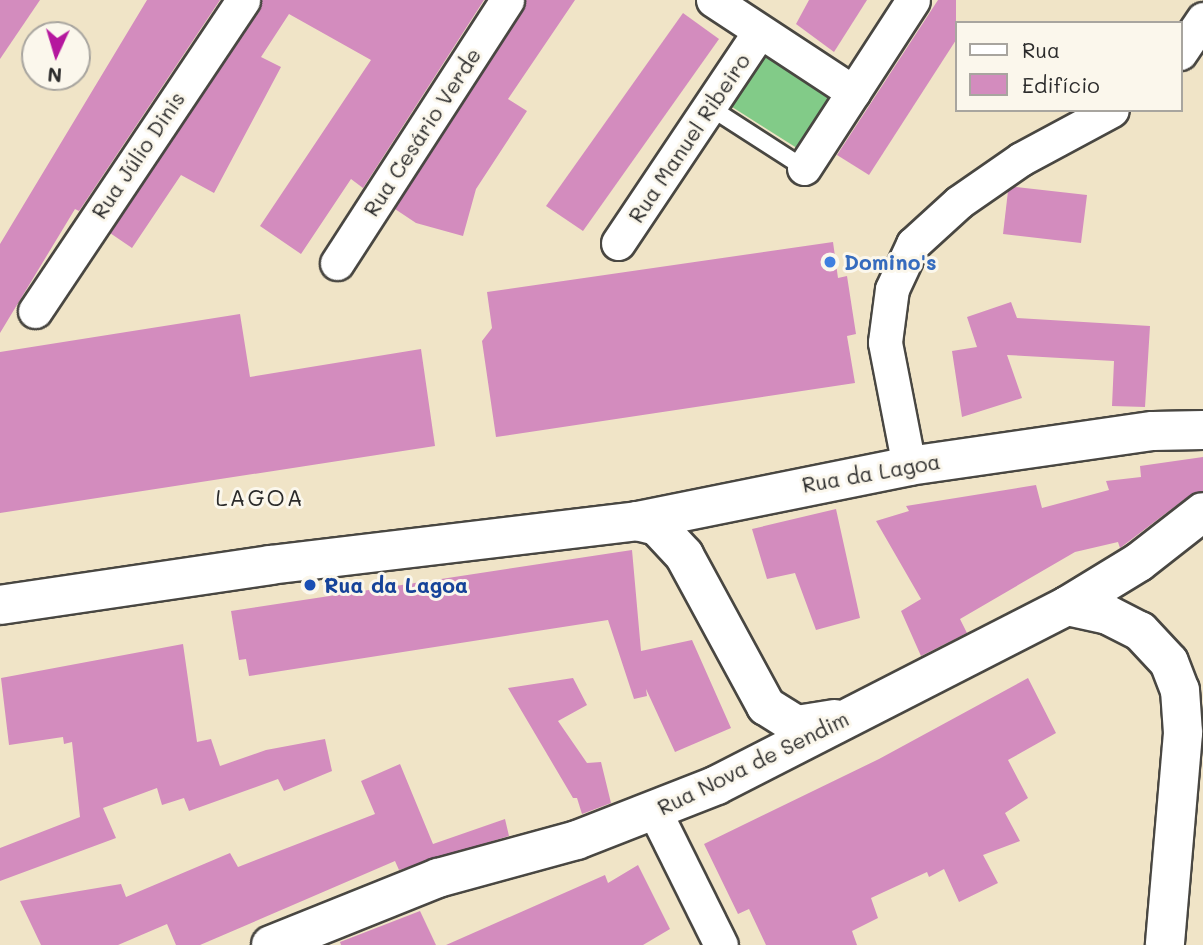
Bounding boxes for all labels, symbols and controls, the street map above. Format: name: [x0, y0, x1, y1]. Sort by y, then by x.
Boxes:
north arrow: [21, 21, 91, 91]
legend: [954, 21, 1182, 112]
text: Rua: [1022, 36, 1060, 63]
street label: Rua Cesário Verde: [358, 43, 486, 221]
street label: Rua Manuel Ribeiro: [623, 49, 755, 227]
text: N: [47, 62, 63, 88]
text: Edifício: [1022, 71, 1100, 98]
street label: Rua Júlio Dinis: [86, 87, 190, 223]
place label: Domino's: [844, 249, 937, 275]
marker: Domino's: [822, 254, 838, 270]
street label: Rua da Lagoa: [800, 448, 942, 498]
district label: LAGOA: [216, 483, 304, 511]
place label: Rua da Lagoa: [324, 572, 468, 598]
marker: Rua da Lagoa: [302, 577, 318, 593]
street label: Rua Nova de Sendim: [653, 706, 853, 820]

